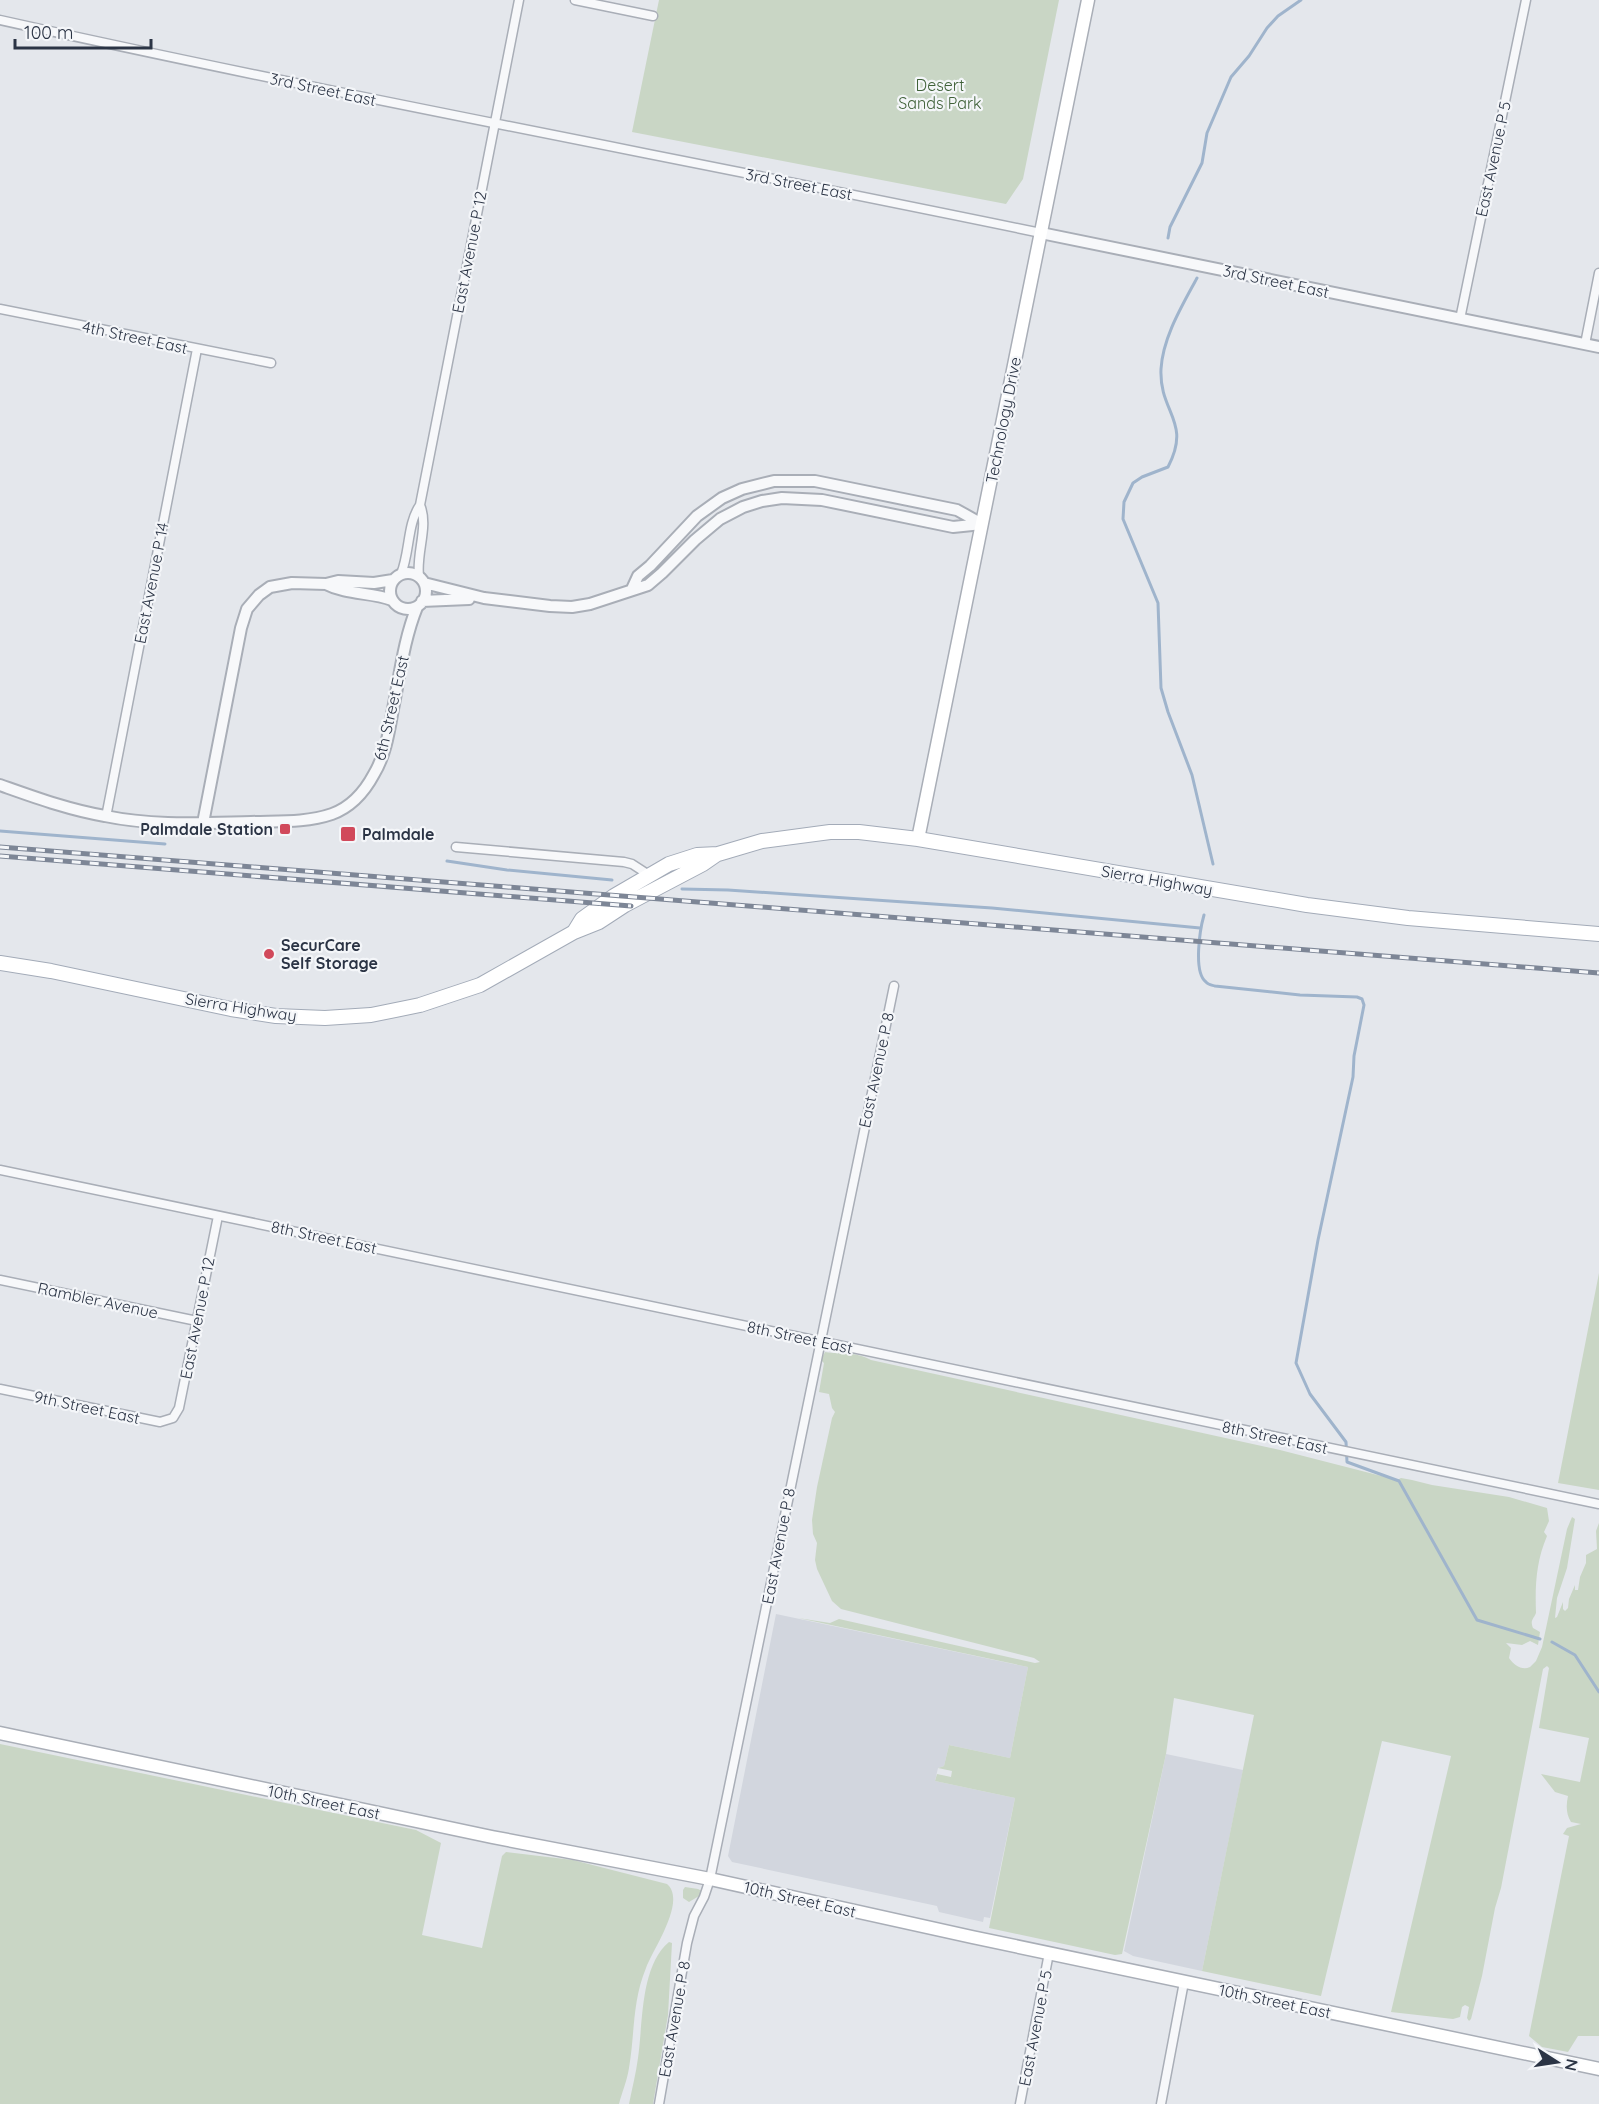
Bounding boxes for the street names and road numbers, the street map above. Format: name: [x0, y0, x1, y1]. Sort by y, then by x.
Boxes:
street label: 3rd Street East: [268, 68, 378, 110]
street label: East Avenue P 5: [1471, 99, 1515, 219]
street label: 3rd Street East: [744, 164, 854, 204]
street label: East Avenue P 12: [447, 189, 491, 315]
street label: 3rd Street East: [1221, 260, 1331, 302]
street label: 4th Street East: [81, 316, 189, 358]
street label: Technology Drive: [981, 355, 1025, 485]
street label: East Avenue P 14: [129, 521, 173, 645]
street label: 6th Street East: [369, 653, 413, 763]
street label: Sierra Highway: [1100, 860, 1214, 900]
street label: Sierra Highway: [184, 988, 298, 1026]
street label: East Avenue P 8: [854, 1010, 898, 1130]
street label: 8th Street East: [269, 1216, 379, 1258]
street label: East Avenue P 12: [175, 1255, 219, 1381]
street label: Rambler Avenue: [36, 1277, 160, 1323]
street label: 8th Street East: [745, 1316, 855, 1358]
street label: 9th Street East: [32, 1386, 142, 1428]
street label: 8th Street East: [1220, 1416, 1330, 1458]
street label: East Avenue P 8: [757, 1486, 799, 1606]
street label: 10th Street East: [266, 1780, 382, 1824]
street label: 10th Street East: [742, 1876, 858, 1922]
street label: East Avenue P 8: [654, 1959, 694, 2079]
street label: East Avenue P 5: [1014, 1968, 1056, 2088]
street label: 10th Street East: [1217, 1979, 1333, 2023]

